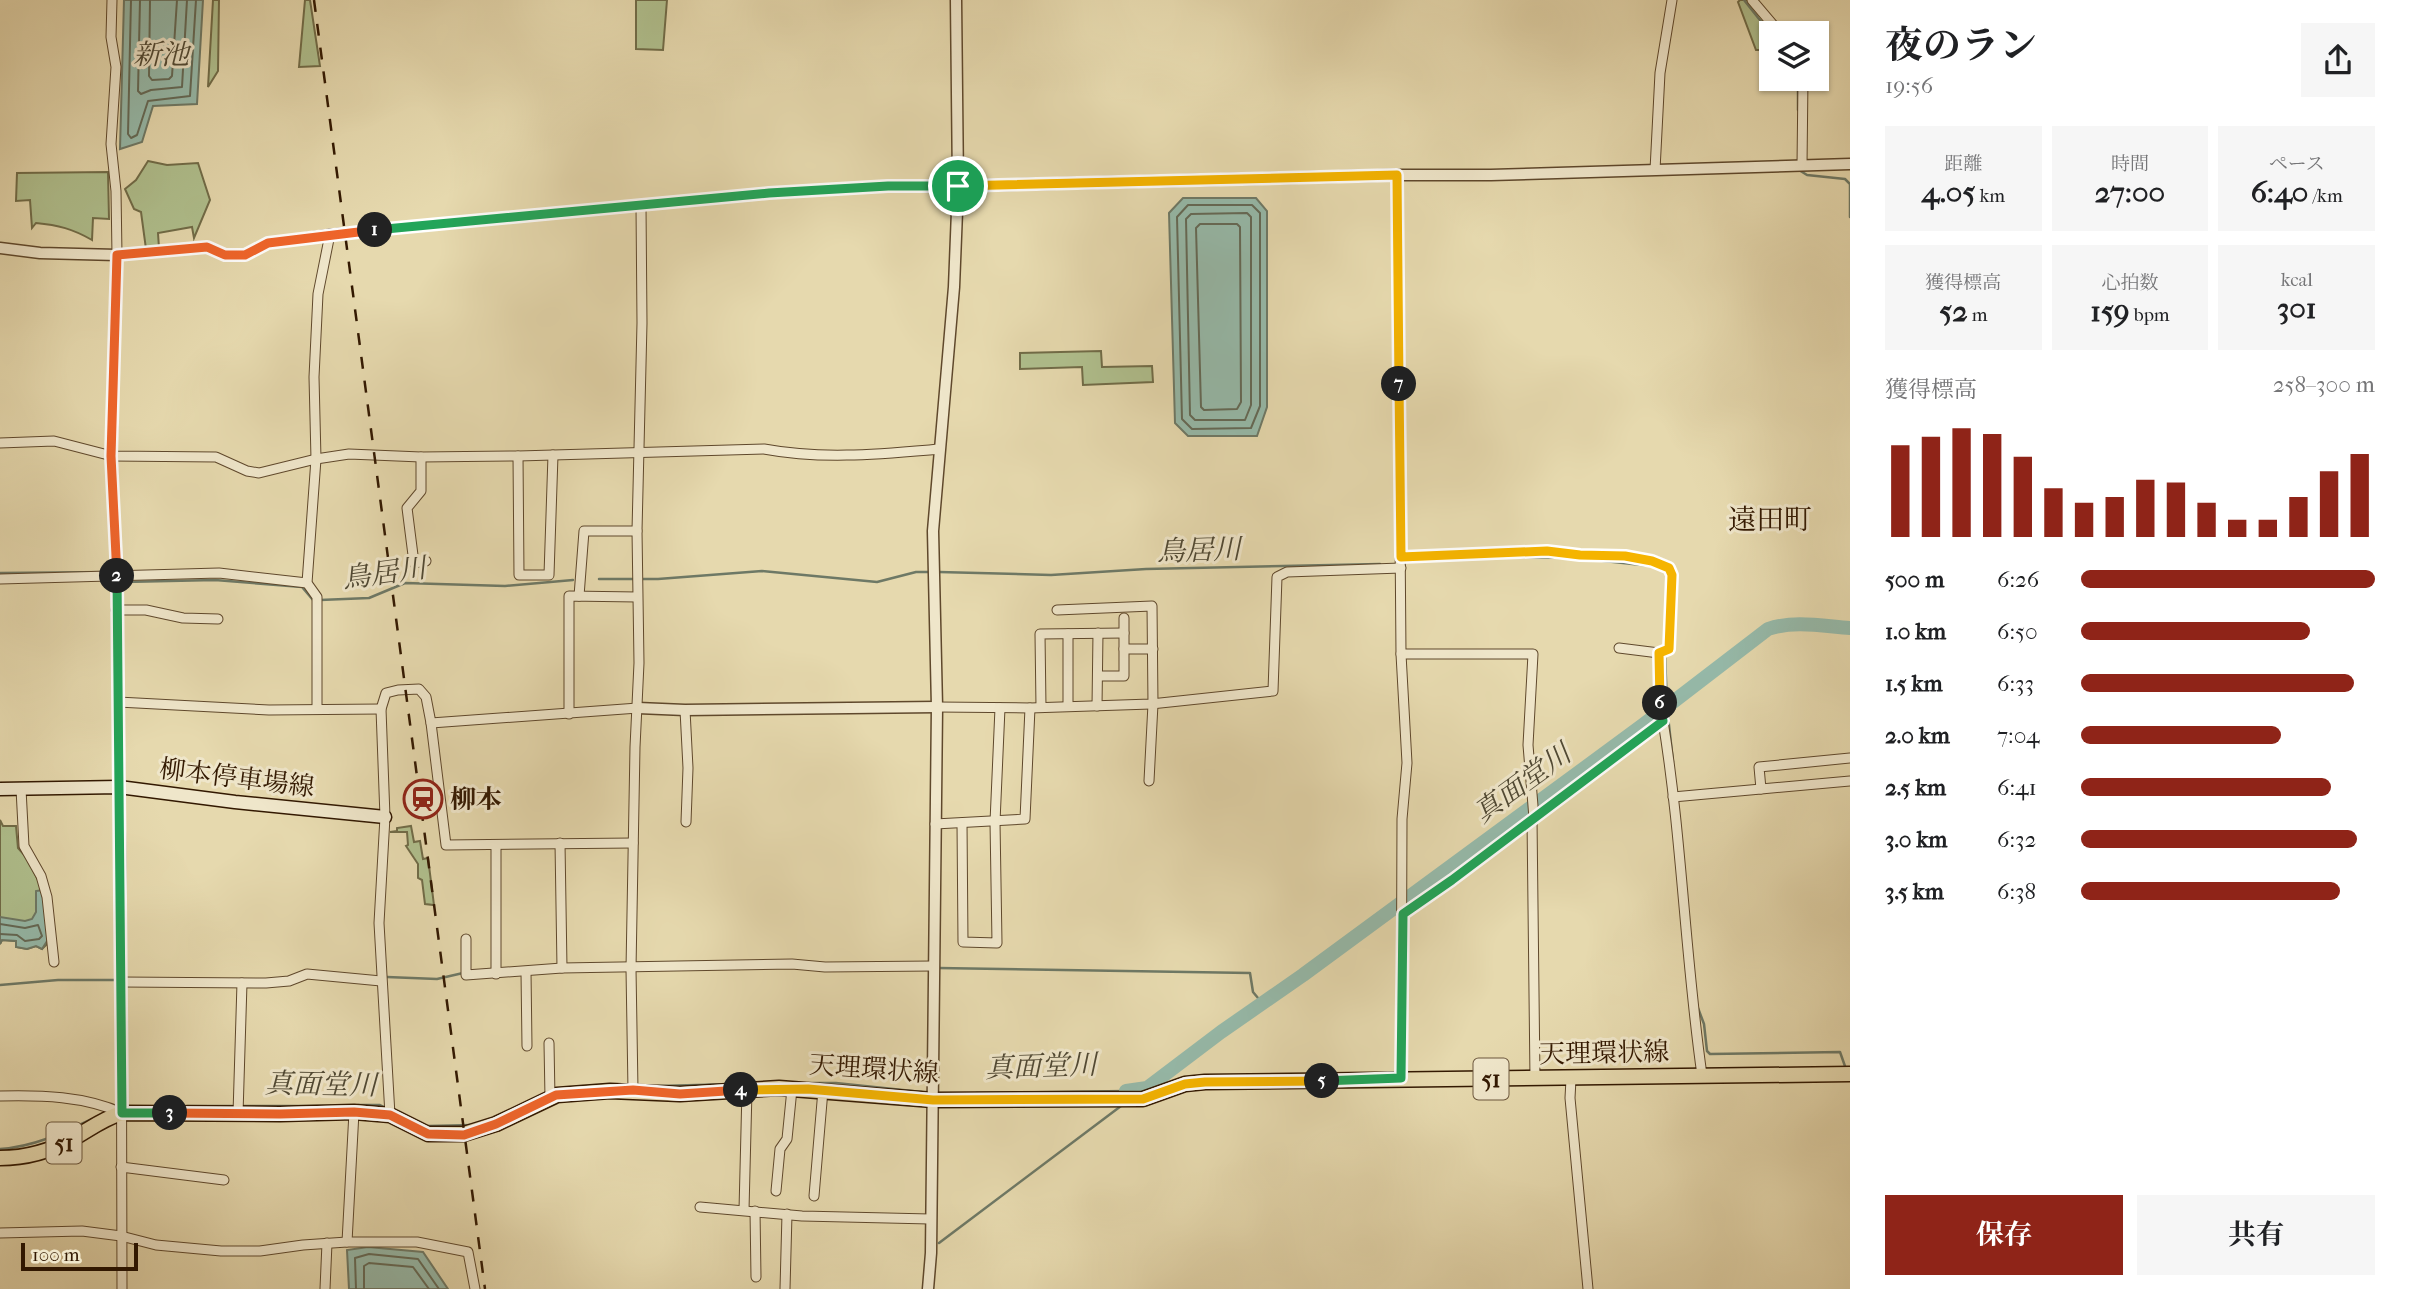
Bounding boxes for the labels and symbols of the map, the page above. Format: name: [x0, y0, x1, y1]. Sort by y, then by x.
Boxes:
water label: 新池: [133, 38, 192, 71]
pin: [928, 156, 988, 216]
pin: 1: [358, 212, 392, 247]
pin: 7: [1382, 366, 1416, 402]
district label: 遠田町: [1728, 503, 1812, 536]
water label: 鳥居川: [1156, 532, 1245, 568]
water label: 鳥居川: [340, 550, 431, 595]
pin: 2: [100, 558, 134, 594]
pin: 6: [1642, 686, 1678, 720]
water label: 真面堂川: [1467, 735, 1579, 829]
street label: 柳本停車場線: [158, 753, 316, 803]
station icon: 柳本: [402, 778, 444, 820]
place label: 柳本: [450, 784, 502, 815]
street label: 天理環状線: [1539, 1036, 1669, 1070]
water label: 真面堂川: [984, 1047, 1101, 1084]
street label: 天理環状線: [808, 1049, 940, 1089]
road number: 51: [1474, 1058, 1508, 1100]
pin: 5: [1304, 1064, 1340, 1098]
water label: 真面堂川: [265, 1067, 380, 1102]
pin: 4: [724, 1072, 758, 1108]
pin: 3: [152, 1096, 188, 1130]
road number: 51: [46, 1122, 82, 1163]
scale bar: [21, 1240, 138, 1272]

